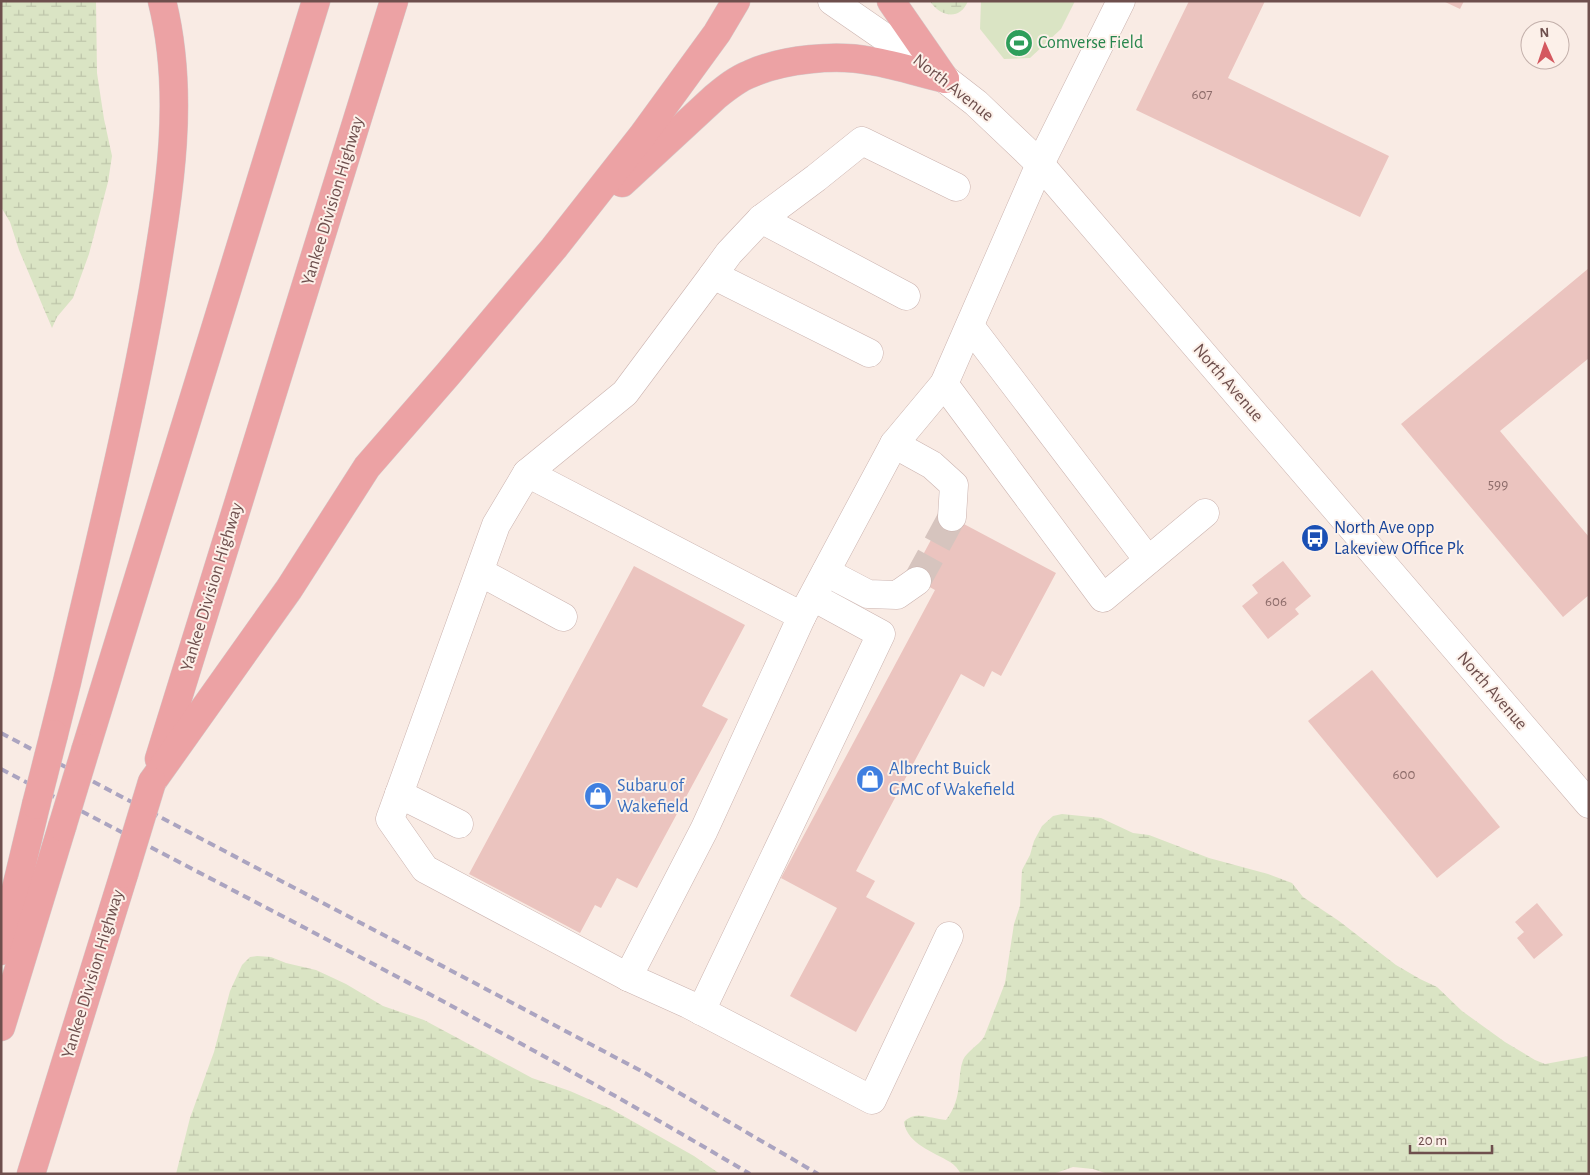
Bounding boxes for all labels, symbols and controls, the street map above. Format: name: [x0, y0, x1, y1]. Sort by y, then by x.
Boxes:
north arrow: [1520, 20, 1570, 70]
text: N: [1539, 26, 1550, 40]
sports icon: Comverse Field: [1004, 28, 1034, 58]
place label: Comverse Field: [1038, 34, 1143, 52]
street label: North Avenue: [909, 51, 997, 125]
house number: 607: [1191, 87, 1213, 102]
street label: Yankee Division Highway: [299, 114, 367, 287]
street label: North Avenue: [1189, 341, 1267, 425]
house number: 599: [1488, 477, 1508, 492]
street label: Yankee Division Highway: [178, 500, 246, 673]
place label: North Ave opp Lakeview Office Pk: [1334, 519, 1465, 558]
bus stop icon: North Ave opp Lakeview Office Pk: [1300, 523, 1330, 553]
house number: 606: [1265, 594, 1287, 609]
street label: North Avenue: [1453, 649, 1531, 733]
place label: Albrecht Buick GMC of Wakefield: [889, 760, 1015, 799]
shop icon: Albrecht Buick GMC of Wakefield: [855, 764, 885, 794]
house number: 600: [1393, 767, 1416, 782]
place label: Subaru of Wakefield: [617, 777, 689, 816]
shop icon: Subaru of Wakefield: [583, 781, 613, 811]
street label: Yankee Division Highway: [59, 887, 127, 1060]
scale bar: [1410, 1122, 1492, 1154]
text: 20 m: [1418, 1133, 1447, 1148]

